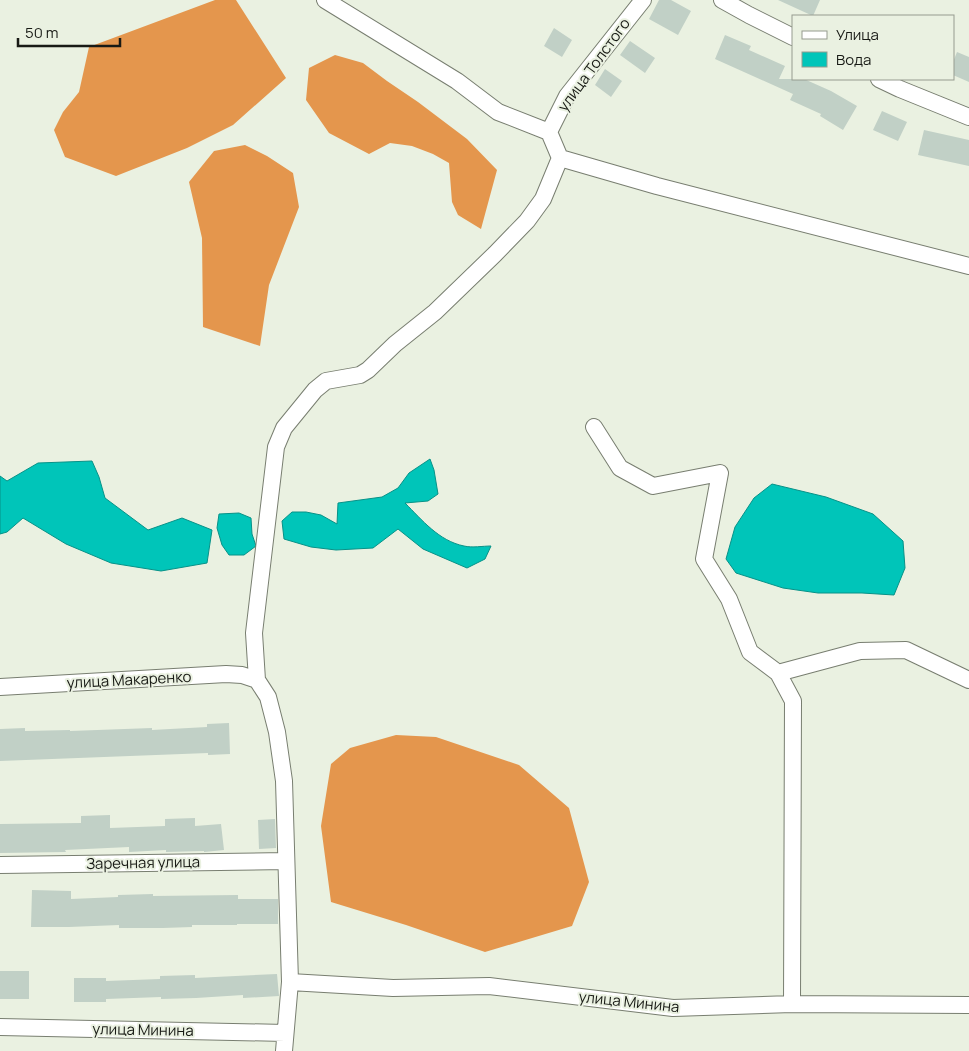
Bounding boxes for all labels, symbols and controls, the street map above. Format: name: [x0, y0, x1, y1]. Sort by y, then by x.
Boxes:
street label: улица Толстого: [553, 14, 635, 116]
scale bar: [18, 15, 120, 47]
legend: [792, 15, 954, 80]
text: 50 m: [25, 22, 59, 43]
text: Улица: [836, 24, 879, 45]
text: Вода: [836, 49, 871, 70]
street label: улица Макаренко: [66, 666, 192, 693]
street label: Заречная улица: [86, 851, 200, 874]
street label: улица Минина: [578, 986, 680, 1017]
street label: улица Минина: [92, 1018, 194, 1041]

